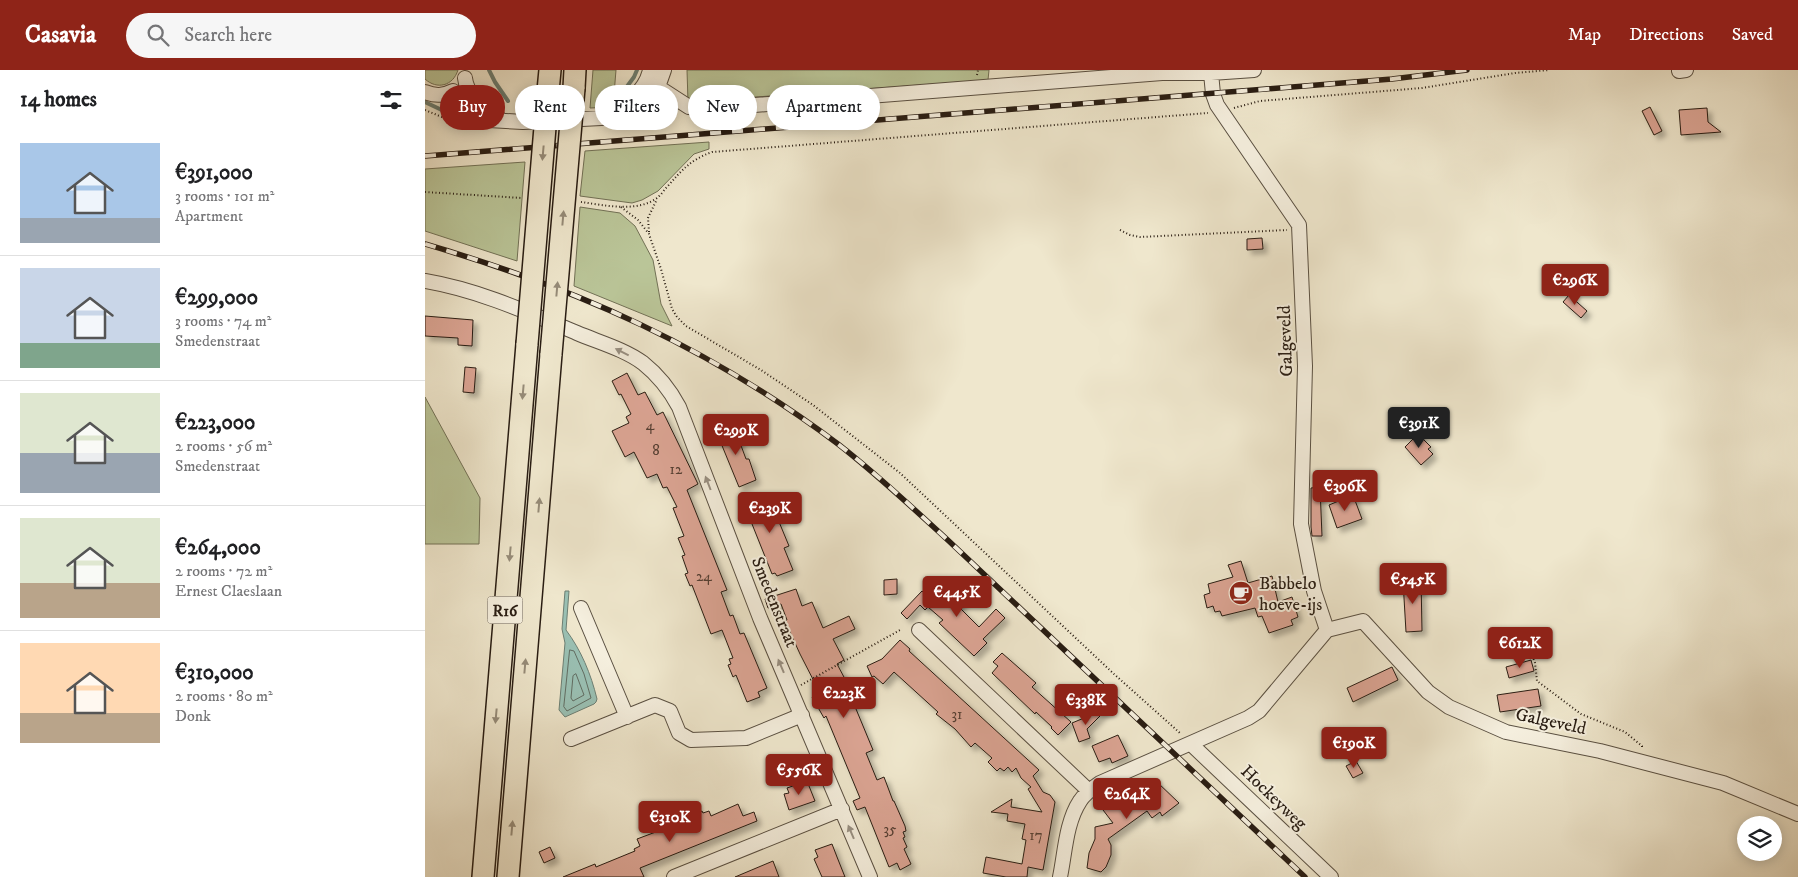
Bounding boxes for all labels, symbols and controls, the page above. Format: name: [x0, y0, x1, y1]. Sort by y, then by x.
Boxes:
search box: [126, 13, 476, 58]
text: Casavia: [25, 20, 96, 50]
icon: search: [144, 21, 172, 49]
text: Search here: [184, 24, 272, 47]
text: Map: [1568, 24, 1601, 46]
text: Directions: [1629, 24, 1704, 46]
text: Saved: [1732, 24, 1773, 46]
chip: Buy: [440, 85, 505, 130]
chip: Rent: [515, 85, 585, 130]
chip: Filters: [595, 85, 678, 130]
chip: New: [688, 85, 757, 130]
chip: Apartment: [767, 85, 880, 130]
icon: filters: [377, 86, 405, 114]
text: 14 homes: [20, 87, 97, 113]
one-way arrow: [539, 145, 547, 161]
text: €391,000: [175, 160, 253, 186]
icon: home: [60, 163, 120, 223]
text: 3 rooms · 101 m²: [175, 186, 274, 206]
text: Apartment: [175, 206, 243, 226]
one-way arrow: [560, 210, 568, 226]
pin: €296K: [1540, 264, 1610, 306]
text: €296K: [1553, 270, 1597, 290]
one-way arrow: [554, 280, 562, 296]
text: €299,000: [175, 285, 258, 311]
icon: home: [60, 288, 120, 348]
street label: Galgeveld: [1274, 305, 1298, 377]
text: 3 rooms · 74 m²: [175, 311, 272, 331]
text: Smedenstraat: [175, 331, 260, 351]
one-way arrow: [614, 348, 629, 356]
one-way arrow: [519, 385, 527, 401]
pin: €391K: [1384, 406, 1454, 449]
text: €223,000: [175, 410, 255, 436]
icon: home: [60, 413, 120, 473]
text: €391K: [1399, 413, 1439, 433]
pin: €299K: [701, 414, 771, 456]
house number: 4: [646, 416, 655, 435]
text: €299K: [714, 420, 758, 440]
text: 2 rooms · 56 m²: [175, 436, 272, 456]
house number: 8: [652, 441, 660, 460]
text: Smedenstraat: [175, 456, 260, 476]
house number: 12: [670, 460, 683, 479]
pin: €396K: [1310, 470, 1380, 512]
one-way arrow: [704, 476, 712, 490]
text: €396K: [1324, 476, 1366, 496]
pin: €239K: [735, 492, 805, 534]
one-way arrow: [535, 496, 543, 512]
text: €239K: [749, 498, 791, 518]
text: €264,000: [175, 535, 261, 561]
icon: home: [60, 538, 120, 598]
one-way arrow: [506, 547, 514, 563]
street label: Smedenstraat: [746, 554, 802, 651]
text: 2 rooms · 72 m²: [175, 561, 272, 581]
pin: €545K: [1378, 562, 1448, 605]
house number: 24: [696, 567, 712, 586]
text: €545K: [1391, 569, 1435, 589]
place label: Babbelo hoeve-ijs: [1259, 573, 1322, 616]
pin: €445K: [922, 576, 992, 618]
cafe icon: Babbelo hoeve-ijs: [1228, 580, 1254, 606]
text: Ernest Claeslaan: [175, 581, 282, 601]
text: €445K: [934, 582, 980, 602]
road number: R16: [487, 596, 523, 624]
pin: €612K: [1485, 626, 1555, 669]
text: €612K: [1499, 633, 1541, 653]
one-way arrow: [521, 658, 529, 674]
one-way arrow: [777, 659, 785, 673]
text: €310,000: [175, 660, 254, 686]
icon: home: [60, 663, 120, 723]
pin: €223K: [809, 676, 879, 719]
text: €223K: [823, 683, 865, 703]
pin: €338K: [1051, 684, 1121, 726]
text: 2 rooms · 80 m²: [175, 686, 273, 706]
text: €338K: [1066, 690, 1106, 710]
street label: Galgeveld: [1513, 704, 1588, 740]
house number: 31: [951, 705, 963, 724]
text: Donk: [175, 706, 211, 726]
one-way arrow: [492, 708, 500, 724]
pin: €190K: [1319, 726, 1389, 769]
text: €190K: [1332, 733, 1376, 753]
pin: €556K: [764, 754, 834, 796]
text: €556K: [777, 760, 821, 780]
street label: Hockeyweg: [1236, 761, 1311, 835]
pin: €264K: [1092, 778, 1162, 820]
text: €264K: [1104, 784, 1150, 804]
pin: €310K: [635, 800, 705, 843]
text: €310K: [649, 807, 691, 827]
map controls: [1737, 816, 1782, 861]
button: layers: [1737, 816, 1782, 861]
one-way arrow: [508, 820, 516, 836]
house number: 35: [883, 820, 897, 839]
one-way arrow: [847, 825, 855, 839]
house number: 17: [1029, 826, 1043, 845]

